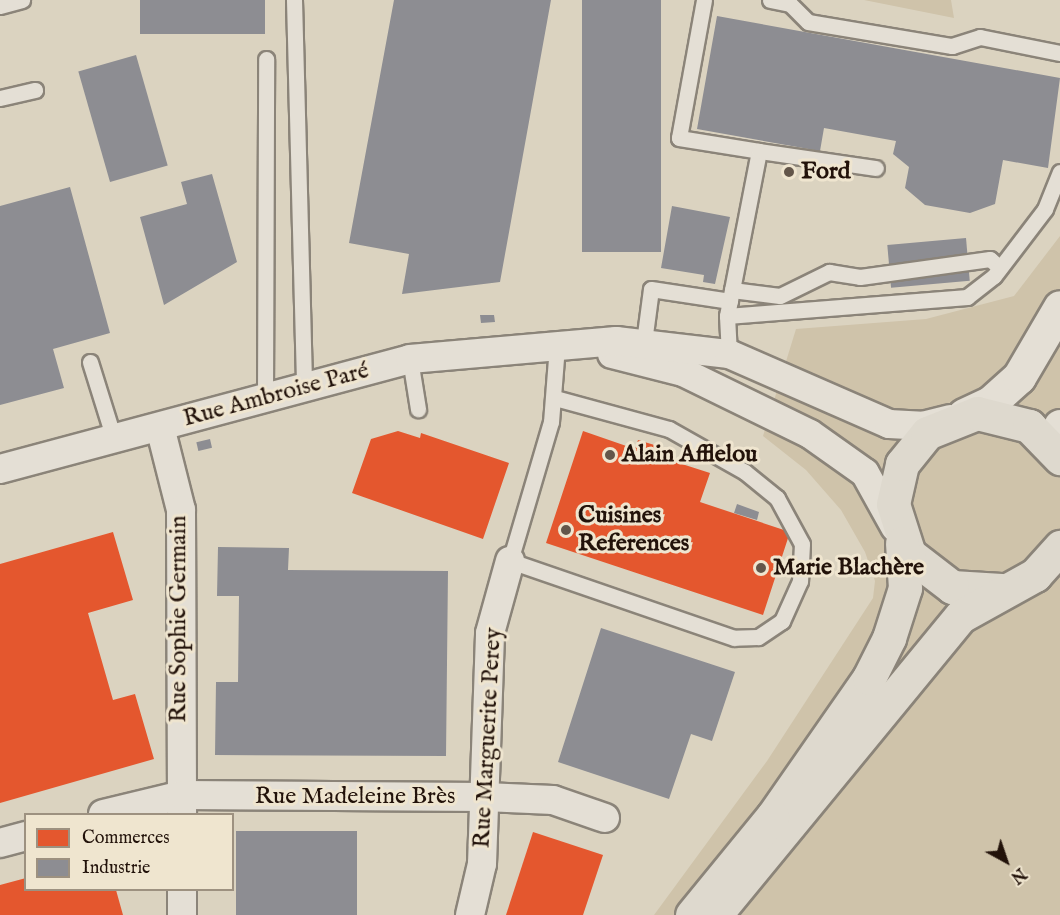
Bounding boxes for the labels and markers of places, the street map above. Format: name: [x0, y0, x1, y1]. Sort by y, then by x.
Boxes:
place label: Ford: [801, 158, 850, 186]
marker: Ford: [782, 165, 796, 179]
place label: Alain Afflelou: [622, 441, 758, 469]
marker: Alain Afflelou: [603, 448, 617, 462]
place label: Cuisines References: [578, 502, 689, 558]
marker: Cuisines References: [559, 523, 573, 537]
place label: Marie Blachère: [773, 554, 924, 582]
marker: Marie Blachère: [754, 561, 768, 575]

